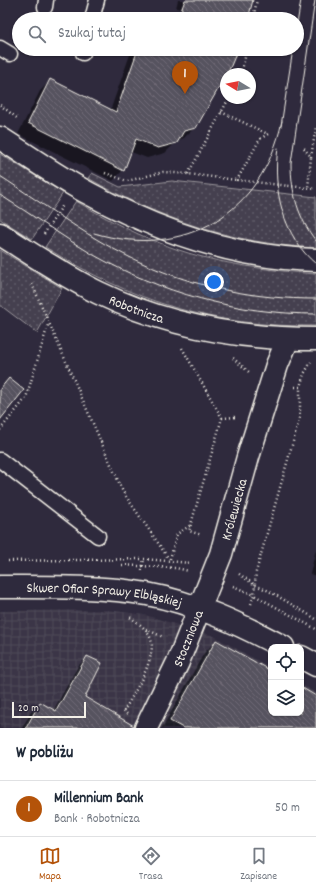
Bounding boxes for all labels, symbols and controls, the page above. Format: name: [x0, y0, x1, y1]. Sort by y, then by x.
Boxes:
search box: [12, 12, 304, 56]
icon: search: [26, 23, 48, 45]
text: Szukaj tutaj: [58, 23, 126, 45]
pin: 1: [172, 61, 198, 94]
north arrow: [220, 68, 256, 104]
your location: [204, 272, 224, 292]
street label: Robotnicza: [105, 291, 166, 330]
street label: Królewiecka: [217, 476, 254, 543]
street label: Skwer Ofiar Sprawy Elbląskiej: [27, 579, 184, 614]
street label: Stoczniowa: [169, 607, 210, 671]
map controls: [268, 644, 304, 716]
button: locate: [268, 644, 304, 680]
button: layers: [268, 680, 304, 716]
scale bar: [12, 700, 86, 719]
text: 20 m: [18, 701, 39, 717]
text: W pobliżu: [16, 742, 73, 766]
text: Millennium Bank: [54, 788, 143, 810]
text: 1: [28, 799, 30, 818]
text: 50 m: [275, 799, 300, 818]
text: Bank · Robotnicza: [54, 810, 140, 829]
tab: Mapa: [39, 845, 61, 885]
tab: Trasa: [139, 845, 162, 885]
tab: Zapisane: [240, 845, 277, 885]

